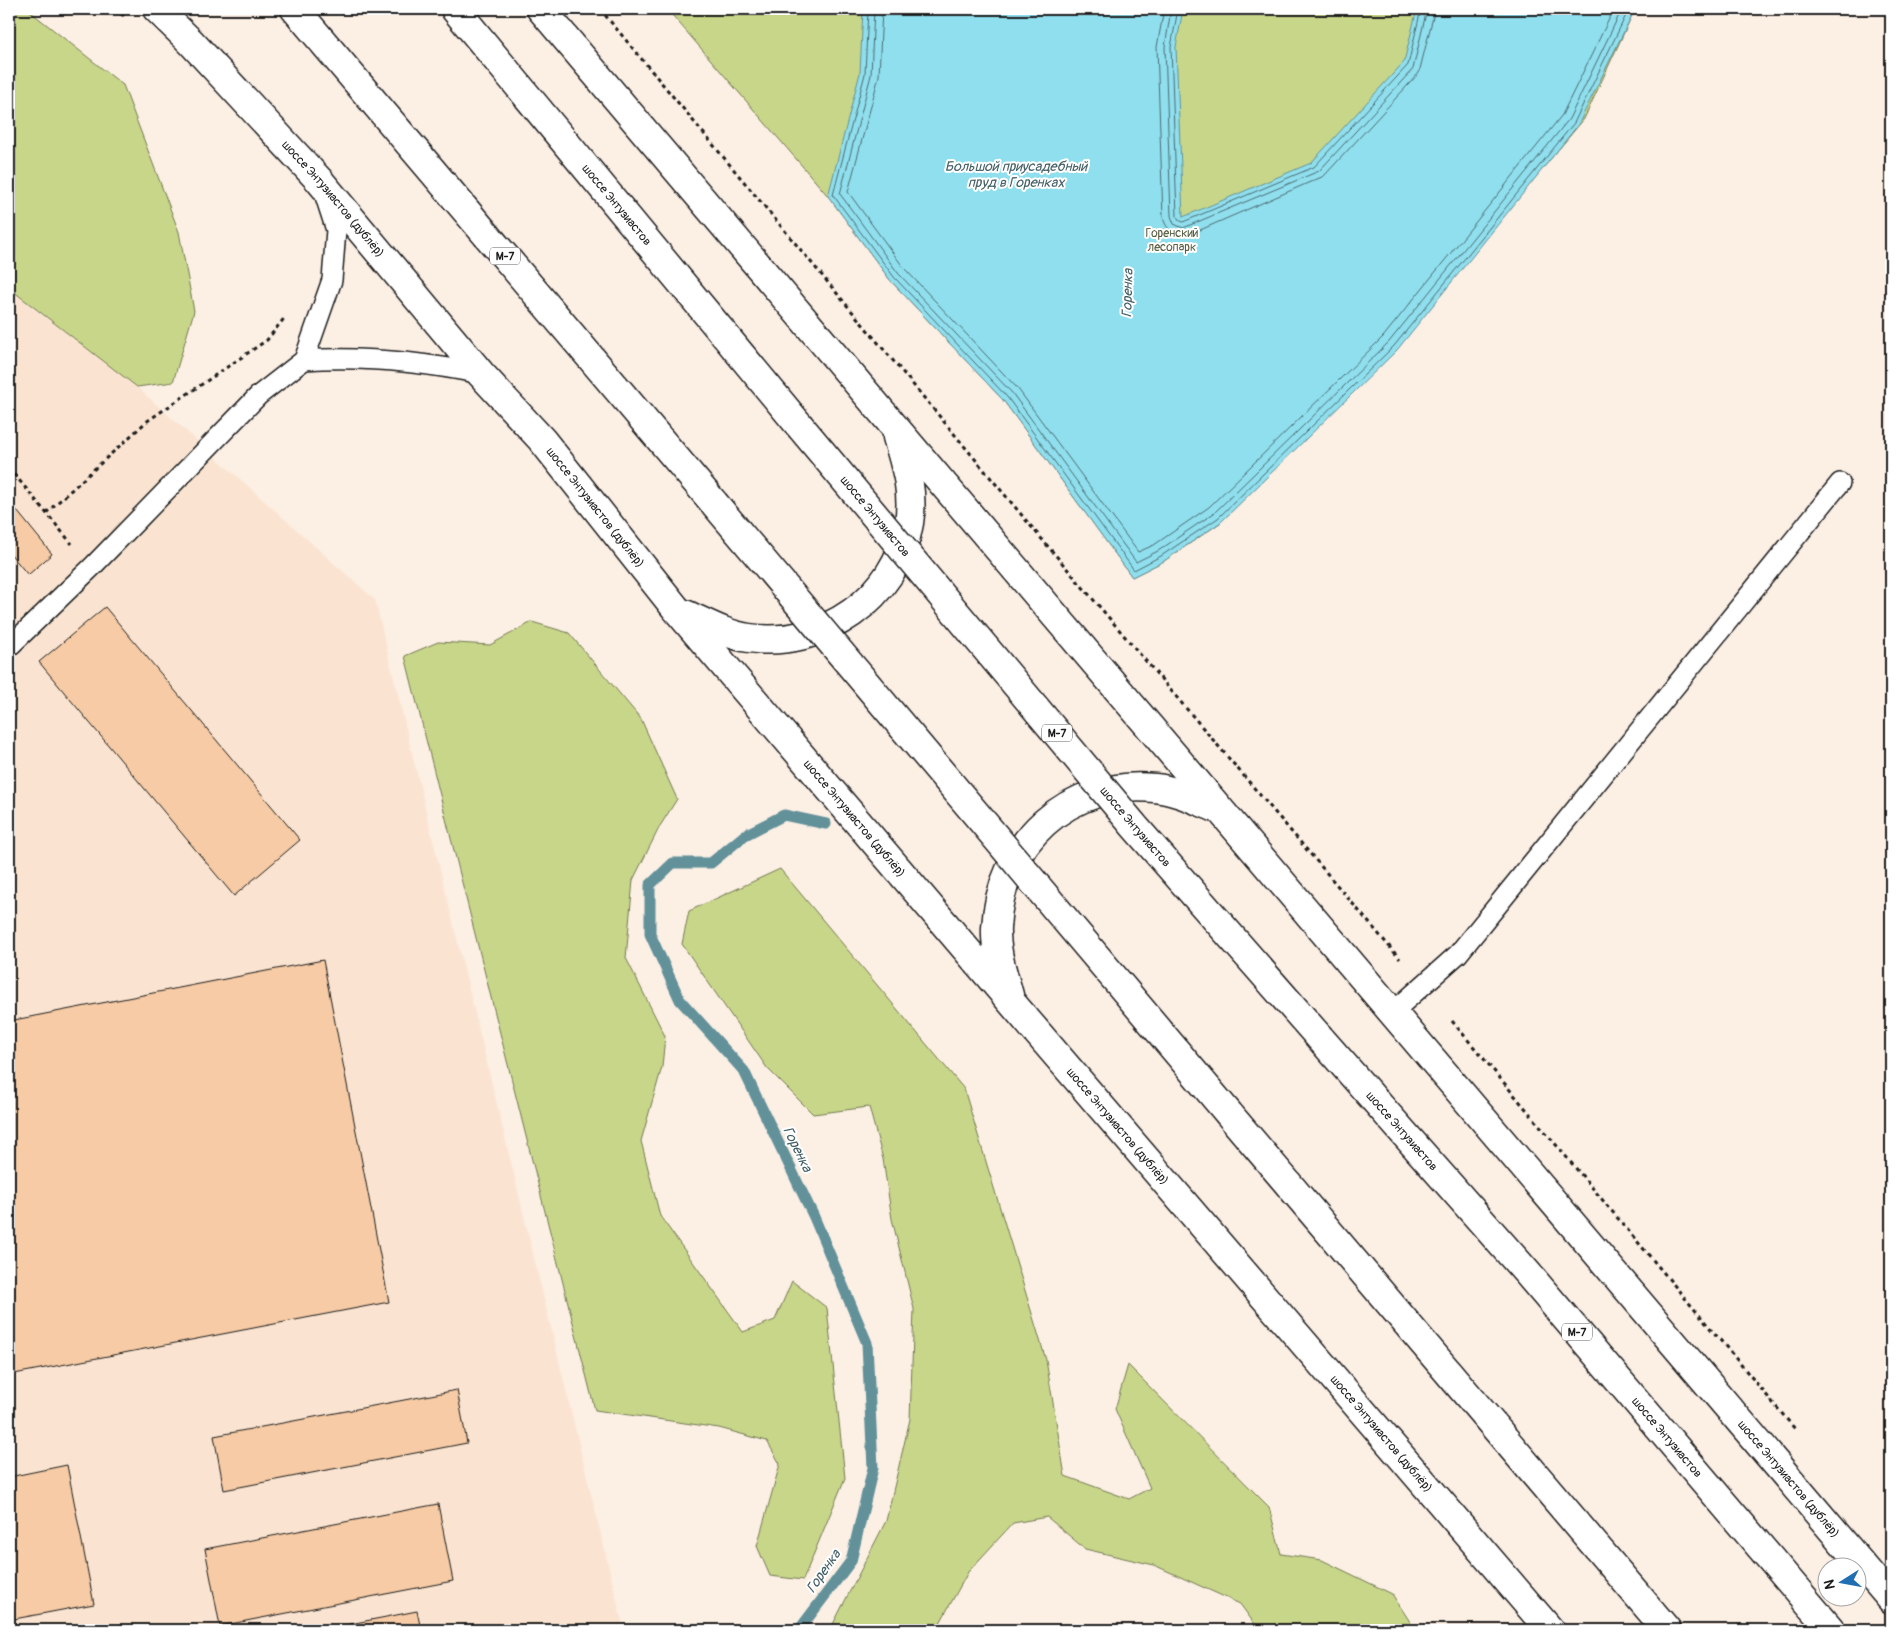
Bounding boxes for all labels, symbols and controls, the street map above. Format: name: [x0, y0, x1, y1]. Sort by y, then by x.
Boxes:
street label: шоссе Энтузиастов (дублёр): [278, 138, 387, 260]
water label: Большой приусадебный пруд в Горенках: [945, 158, 1089, 191]
street label: шоссе Энтузиастов: [579, 161, 655, 249]
park label: Горенский лесопарк: [1145, 226, 1199, 255]
road number: М-7: [490, 248, 520, 264]
water label: Горенка: [1118, 267, 1137, 318]
street label: шоссе Энтузиастов (дублёр): [543, 444, 647, 571]
street label: шоссе Энтузиастов: [837, 473, 913, 560]
road number: М-7: [1042, 724, 1072, 741]
street label: шоссе Энтузиастов (дублёр): [800, 757, 908, 880]
street label: шоссе Энтузиастов: [1097, 784, 1174, 870]
street label: шоссе Энтузиастов (дублёр): [1063, 1065, 1172, 1188]
street label: шоссе Энтузиастов: [1363, 1088, 1441, 1174]
water label: Горенка: [779, 1124, 816, 1176]
road number: М-7: [1562, 1324, 1592, 1340]
street label: шоссе Энтузиастов (дублёр): [1327, 1372, 1435, 1495]
street label: шоссе Энтузиастов: [1628, 1394, 1705, 1481]
street label: шоссе Энтузиастов (дублёр): [1734, 1417, 1842, 1541]
water label: Горенка: [803, 1545, 845, 1596]
north arrow: [1818, 1556, 1868, 1606]
text: N: [1820, 1578, 1839, 1591]

